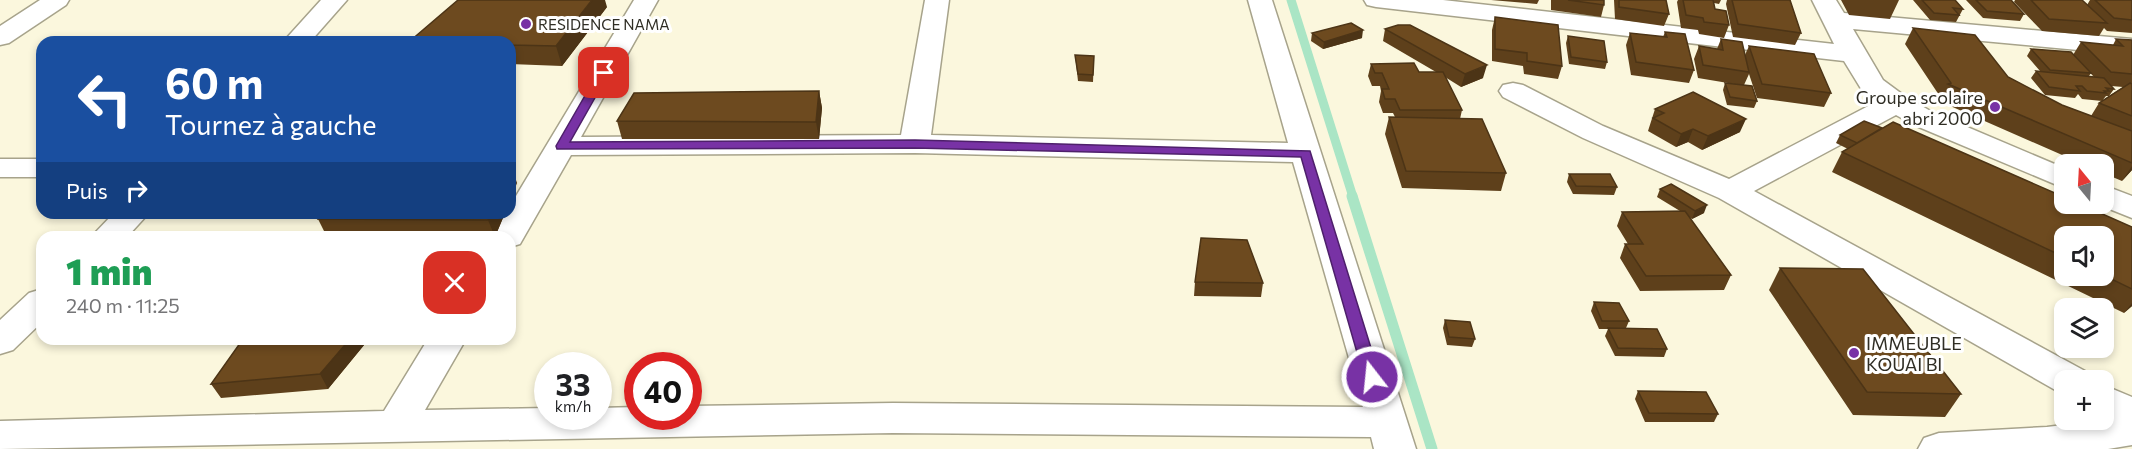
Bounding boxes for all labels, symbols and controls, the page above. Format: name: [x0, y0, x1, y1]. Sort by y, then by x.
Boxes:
place label: RESIDENCE NAMA: [538, 15, 670, 33]
marker: RESIDENCE NAMA: [519, 17, 533, 31]
pin: [578, 47, 629, 98]
text: 60 m: [165, 56, 264, 108]
icon: arrive: [587, 56, 620, 89]
icon: left: [66, 60, 144, 138]
place label: Groupe scolaire abri 2000: [1856, 86, 1983, 129]
marker: Groupe scolaire abri 2000: [1988, 100, 2002, 114]
text: Tournez à gauche: [165, 108, 376, 141]
north arrow: [2054, 154, 2114, 214]
map controls: [2054, 154, 2114, 430]
icon: right: [120, 174, 153, 207]
text: Puis: [66, 177, 108, 204]
button: sound: [2054, 226, 2114, 286]
text: 1 min: [66, 248, 152, 292]
button: close: [423, 251, 486, 314]
text: 240 m · 11:25: [66, 293, 180, 317]
button: layers: [2054, 298, 2114, 358]
place label: IMMEUBLE KOUAI BI: [1866, 332, 1962, 375]
position arrow: [1340, 345, 1404, 409]
marker: IMMEUBLE KOUAI BI: [1847, 346, 1861, 360]
speed limit sign: 40: [624, 352, 702, 430]
text: 33: [556, 365, 590, 402]
button: +: [2054, 370, 2114, 430]
text: km/h: [555, 397, 591, 415]

